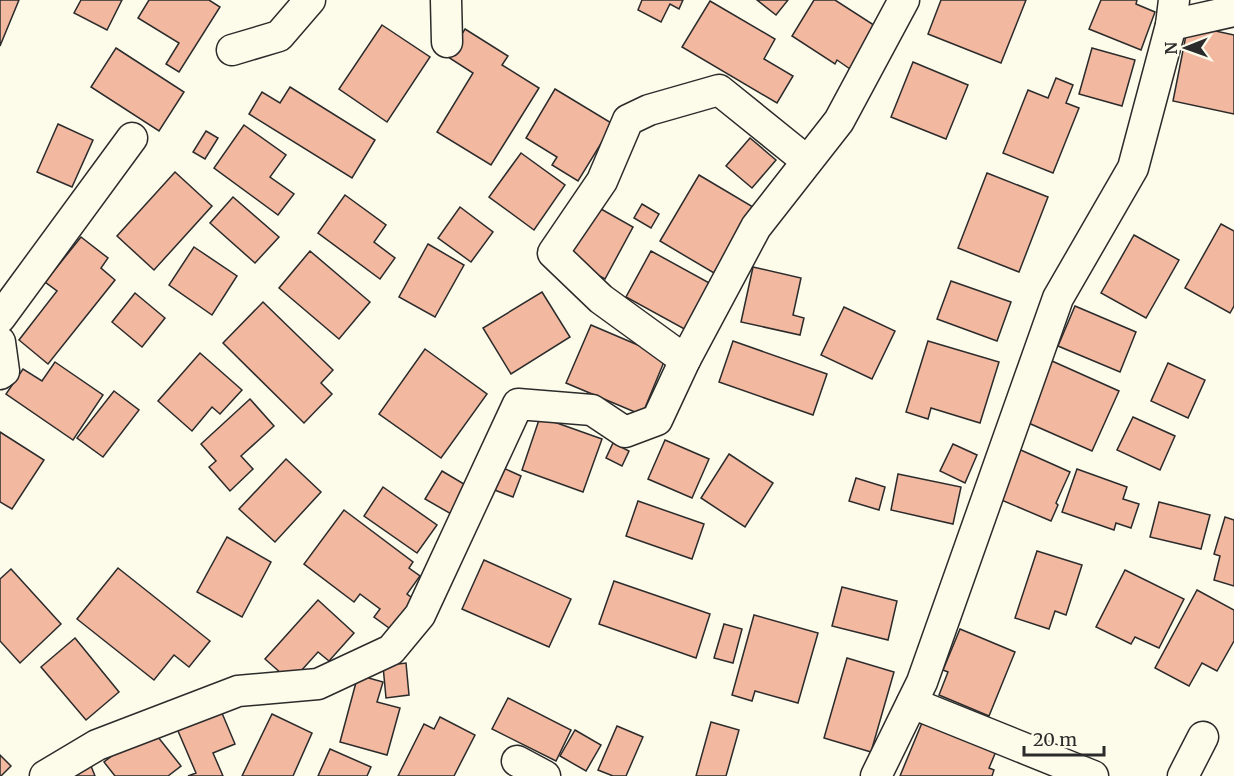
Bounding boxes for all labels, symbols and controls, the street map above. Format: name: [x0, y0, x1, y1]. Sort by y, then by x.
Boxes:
north arrow: [1156, 18, 1216, 78]
text: N: [1161, 41, 1181, 55]
scale bar: [1024, 719, 1104, 757]
text: 20 m: [1033, 728, 1077, 751]

